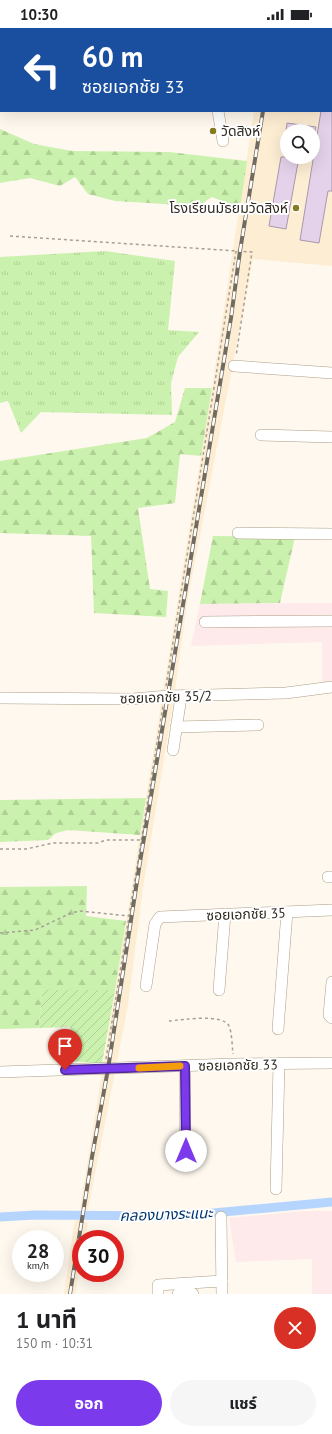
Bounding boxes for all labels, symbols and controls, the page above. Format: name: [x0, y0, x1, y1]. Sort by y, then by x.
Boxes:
text: 10:30: [20, 5, 58, 24]
text: 60 m: [82, 38, 143, 75]
icon: left: [16, 44, 68, 96]
text: ซอยเอกชัย 33: [82, 75, 184, 98]
place label: วัดสิงห์: [221, 122, 261, 140]
map controls: [280, 124, 320, 164]
button: search: [280, 124, 320, 164]
marker: วัดสิงห์: [208, 126, 218, 136]
place label: โรงเรียนมัธยมวัดสิงห์: [169, 199, 288, 217]
marker: โรงเรียนมัธยมวัดสิงห์: [291, 203, 301, 213]
street label: ซอยเอกชัย 35/2: [120, 686, 212, 708]
street label: ซอยเอกชัย 35: [206, 904, 286, 924]
pin: [48, 1029, 82, 1070]
icon: arrive: [54, 1035, 76, 1057]
street label: ซอยเอกชัย 33: [198, 1055, 278, 1075]
position arrow: [165, 1130, 207, 1172]
water label: คลองบางระแนะ: [119, 1203, 215, 1225]
speed limit sign: 30: [72, 1230, 124, 1282]
text: 28: [27, 1238, 49, 1264]
text: km/h: [27, 1259, 49, 1272]
text: 1 นาที: [16, 1304, 77, 1335]
button: close: [274, 1307, 316, 1349]
text: 150 m · 10:31: [16, 1335, 93, 1352]
button: ออก: [16, 1380, 162, 1426]
button: แชร์: [170, 1380, 316, 1426]

